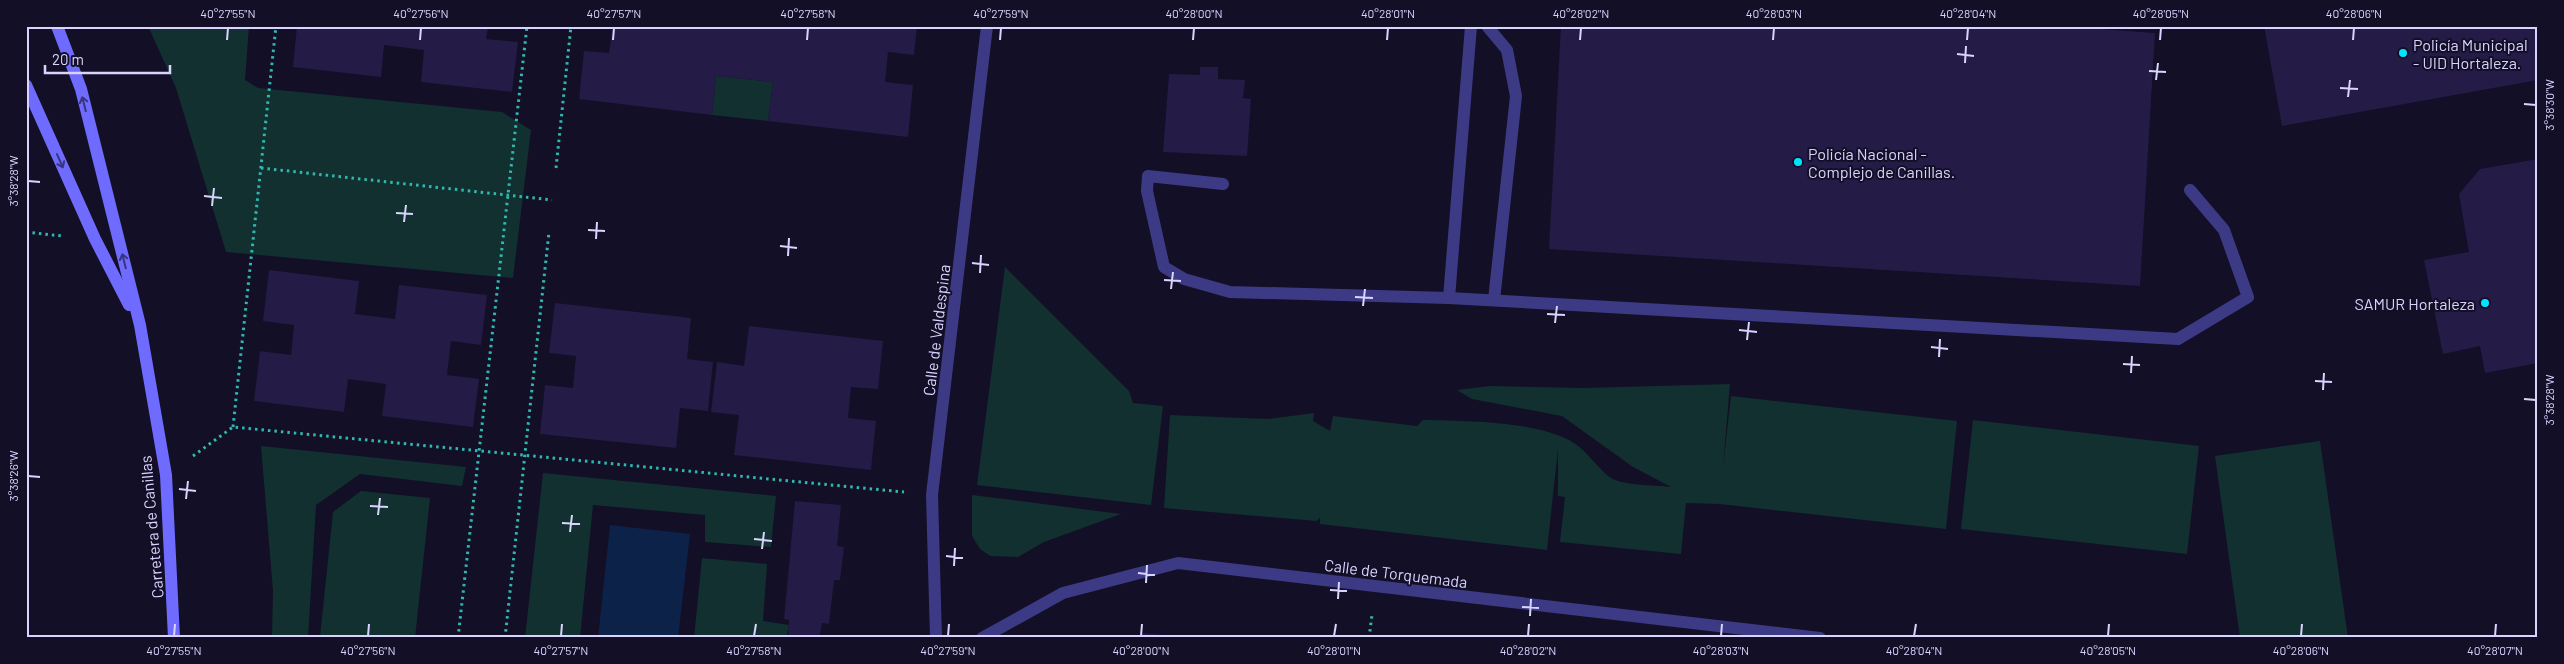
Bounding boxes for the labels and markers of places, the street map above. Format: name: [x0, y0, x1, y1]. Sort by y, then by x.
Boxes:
place label: Policía Municipal - UID Hortaleza.: [2413, 35, 2528, 72]
marker: Policía Municipal - UID Hortaleza.: [2397, 47, 2409, 59]
place label: Policía Nacional - Complejo de Canillas.: [1808, 144, 1955, 181]
marker: Policía Nacional - Complejo de Canillas.: [1792, 156, 1804, 168]
place label: SAMUR Hortaleza: [2354, 294, 2475, 313]
marker: SAMUR Hortaleza: [2479, 297, 2491, 309]

